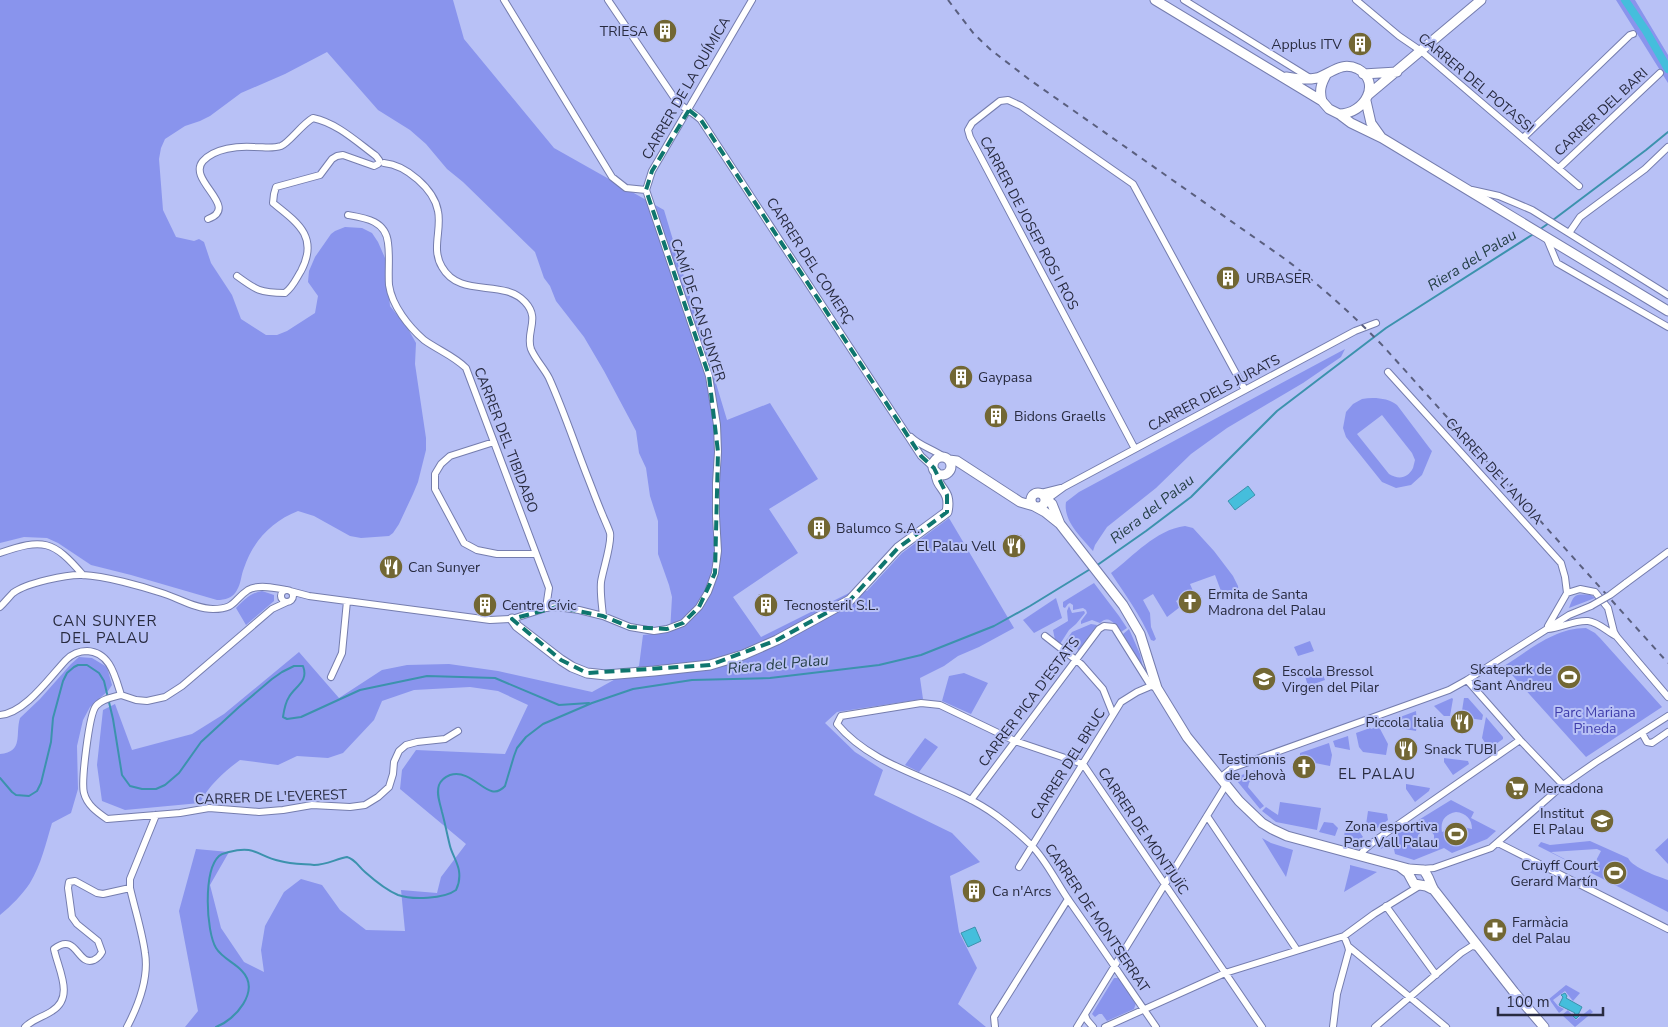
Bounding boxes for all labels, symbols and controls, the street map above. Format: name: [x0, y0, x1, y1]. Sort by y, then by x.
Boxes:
street label: CARRER DE LA QUÍMICA: [637, 13, 735, 163]
building icon: TRIESA: [652, 18, 678, 44]
place label: TRIESA: [600, 22, 648, 41]
street label: CARRER DEL POTASSI: [1414, 29, 1538, 137]
building icon: Applus ITV: [1347, 31, 1373, 57]
place label: Applus ITV: [1271, 35, 1342, 54]
street label: CARRER DEL BARI: [1550, 64, 1652, 160]
street label: CARRER DE JOSEP ROS I ROS: [975, 133, 1083, 313]
street label: CARRER DEL COMERÇ: [762, 194, 858, 328]
water label: Riera del Palau: [1424, 225, 1520, 295]
street label: CAMÍ DE CAN SUNYER: [666, 236, 730, 384]
building icon: URBASER: [1215, 265, 1241, 291]
place label: URBASER: [1246, 269, 1311, 288]
street label: CARRER DELS JURATS: [1145, 350, 1284, 436]
street label: CARRER DEL TIBIDABO: [469, 364, 543, 516]
building icon: Gaypasa: [948, 364, 974, 390]
place label: Gaypasa: [978, 368, 1032, 387]
building icon: Bidons Graells: [983, 403, 1009, 429]
place label: Bidons Graells: [1014, 407, 1106, 426]
street label: CARRER DE L'ANOIA: [1441, 414, 1547, 528]
water label: Riera del Palau: [1106, 470, 1198, 548]
building icon: Balumco S.A.: [806, 515, 832, 541]
place label: Balumco S.A.: [836, 519, 920, 538]
restaurant icon: El Palau Vell: [1001, 533, 1027, 559]
place label: El Palau Vell: [917, 537, 997, 556]
restaurant icon: Can Sunyer: [378, 554, 404, 580]
place label: Can Sunyer: [408, 558, 480, 577]
place label: Ermita de Santa Madrona del Palau: [1208, 585, 1326, 620]
church icon: Ermita de Santa Madrona del Palau: [1177, 589, 1203, 615]
building icon: Centre Cívic: [472, 592, 498, 618]
building icon: Tecnosteril S.L.: [753, 592, 779, 618]
place label: Centre Cívic: [502, 596, 577, 615]
place label: Tecnosteril S.L.: [784, 596, 879, 615]
district label: CAN SUNYER DEL PALAU: [53, 611, 157, 648]
street label: CARRER PICA D'ESTATS: [974, 633, 1084, 771]
water label: Riera del Palau: [727, 650, 829, 678]
place label: Skatepark de Sant Andreu: [1470, 660, 1552, 695]
place label: Escola Bressol Virgen del Pilar: [1281, 662, 1379, 697]
sports icon: Skatepark de Sant Andreu: [1556, 664, 1582, 690]
school or university icon: Escola Bressol Virgen del Pilar: [1251, 666, 1277, 692]
park label: Parc Mariana Pineda: [1554, 703, 1636, 738]
street label: CARRER DEL BRUC: [1026, 705, 1110, 823]
restaurant icon: Piccola Italia: [1449, 709, 1475, 735]
place label: Piccola Italia: [1366, 713, 1444, 732]
restaurant icon: Snack TUBI: [1393, 736, 1419, 762]
place label: Snack TUBI: [1424, 740, 1497, 759]
place label: Testimonis de Jehovà: [1219, 750, 1286, 785]
church icon: Testimonis de Jehovà: [1291, 754, 1317, 780]
street label: CARRER DE MONTJUÏC: [1093, 764, 1193, 898]
district label: EL PALAU: [1338, 764, 1416, 784]
supermarket icon: Mercadona: [1504, 775, 1530, 801]
place label: Mercadona: [1534, 779, 1604, 798]
street label: CARRER DE L'EVEREST: [195, 785, 348, 809]
place label: Institut El Palau: [1533, 804, 1584, 839]
school or university icon: Institut El Palau: [1589, 808, 1615, 834]
place label: Zona esportiva Parc Vall Palau: [1344, 817, 1438, 852]
sports icon: Zona esportiva Parc Vall Palau: [1443, 821, 1469, 847]
street label: CARRER DE MONTSERRAT: [1040, 840, 1154, 997]
place label: Cruyff Court Gerard Martín: [1510, 856, 1598, 891]
sports icon: Cruyff Court Gerard Martín: [1602, 860, 1628, 886]
building icon: Ca n'Arcs: [961, 878, 987, 904]
place label: Ca n'Arcs: [992, 882, 1052, 901]
place label: Farmàcia del Palau: [1512, 913, 1571, 948]
pharmacy icon: Farmàcia del Palau: [1482, 917, 1508, 943]
scale bar: [1498, 984, 1603, 1016]
text: 100 m: [1506, 992, 1550, 1012]

